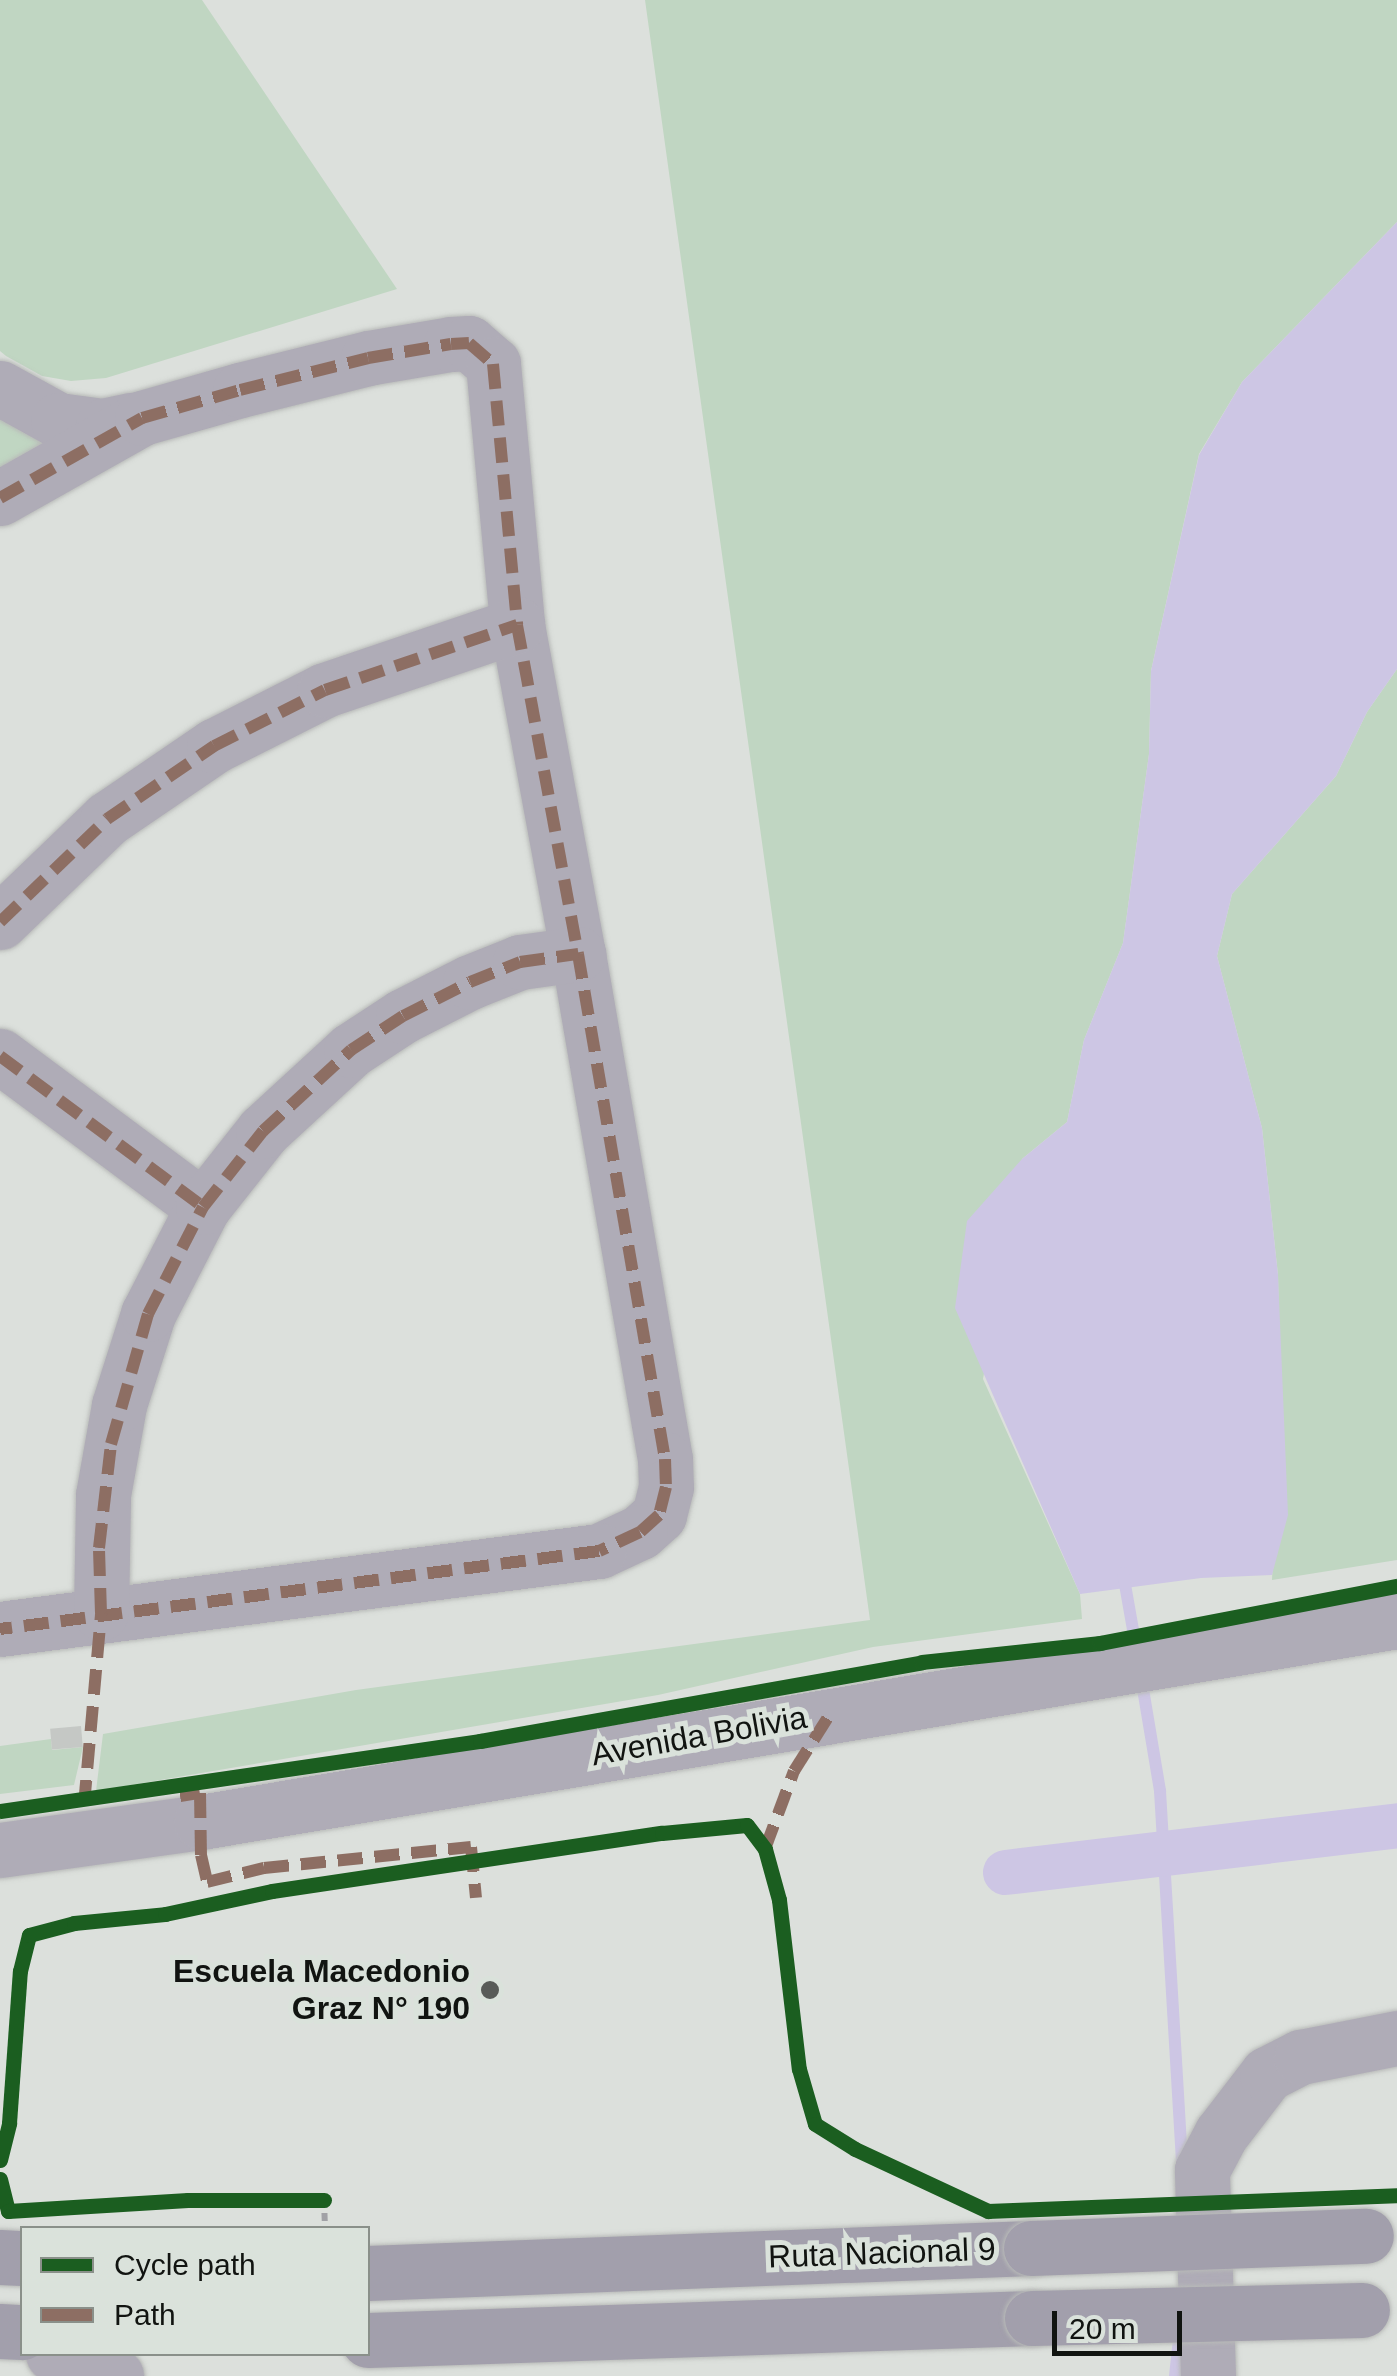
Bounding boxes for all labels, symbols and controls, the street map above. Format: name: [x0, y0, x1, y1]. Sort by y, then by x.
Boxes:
street label: Avenida Bolivia: [588, 1698, 810, 1774]
place label: Escuela Macedonio Graz N° 190: [173, 1953, 470, 2028]
marker: Escuela Macedonio Graz N° 190: [479, 1979, 501, 2001]
legend: [20, 2226, 370, 2356]
street label: Ruta Nacional 9: [768, 2230, 996, 2276]
text: Cycle path: [114, 2248, 256, 2281]
scale bar: [1057, 2291, 1187, 2353]
text: Path: [114, 2298, 176, 2331]
text: 20 m: [1069, 2312, 1136, 2345]

